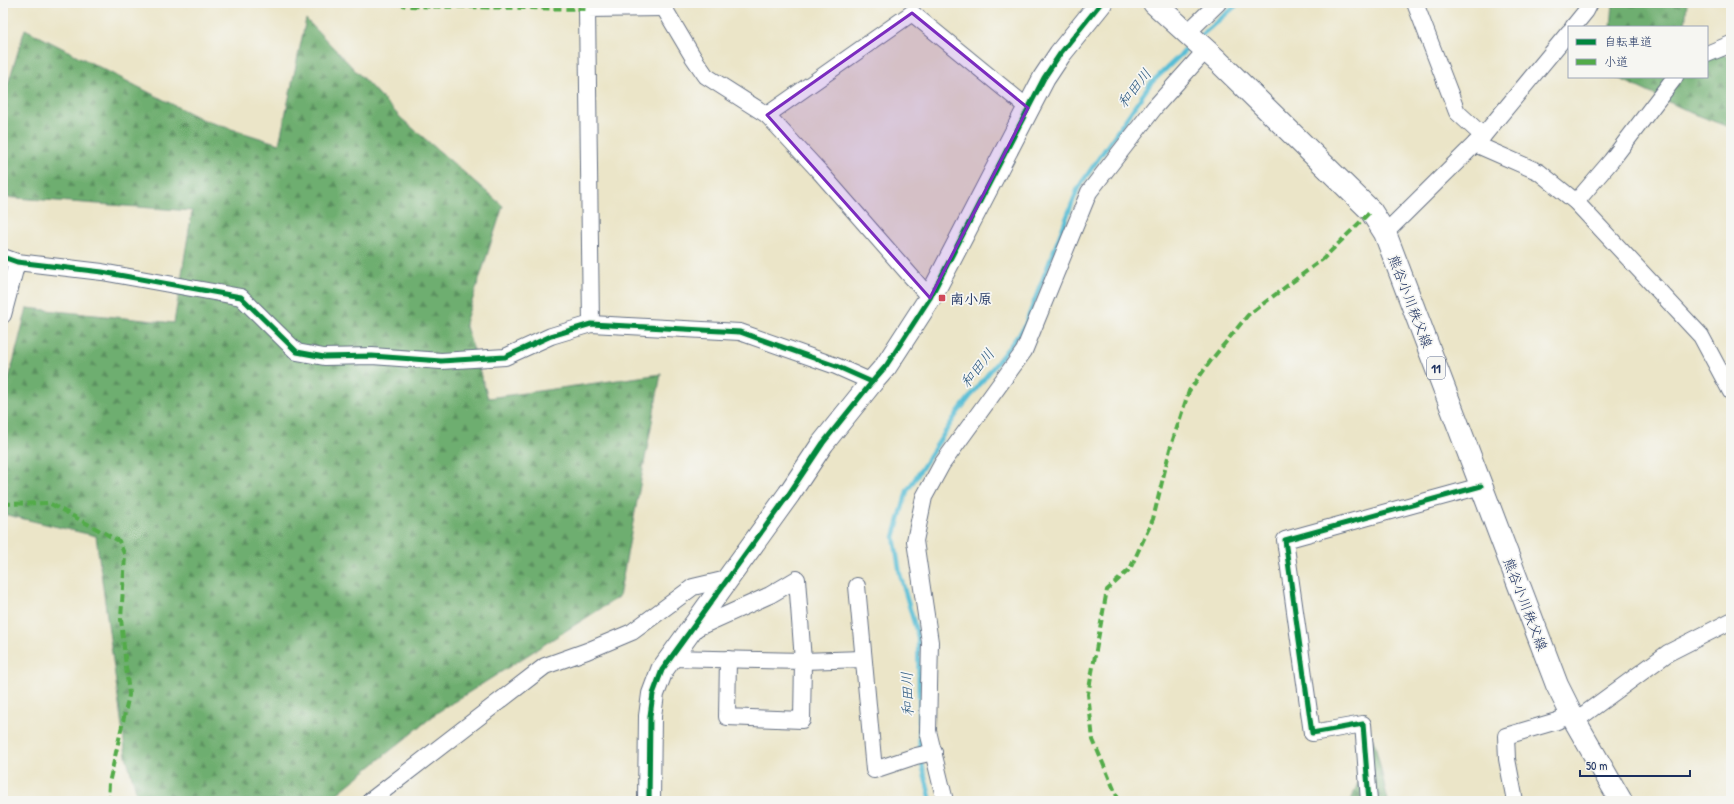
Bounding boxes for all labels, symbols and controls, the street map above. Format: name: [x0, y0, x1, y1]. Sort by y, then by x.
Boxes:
legend: [1568, 26, 1708, 78]
text: 自転車道: [1604, 33, 1652, 50]
text: 小道: [1604, 53, 1628, 70]
water label: 和田川: [1112, 64, 1156, 112]
street label: 熊谷小川秩父線: [1385, 252, 1437, 350]
place label: 南小原: [950, 289, 992, 308]
marker: 南小原: [937, 293, 947, 303]
water label: 和田川: [955, 344, 999, 392]
road number: 11: [1427, 357, 1445, 379]
street label: 熊谷小川秩父線: [1500, 555, 1552, 653]
water label: 和田川: [896, 671, 918, 717]
scale bar: [1580, 752, 1690, 778]
text: 50 m: [1586, 757, 1607, 774]

